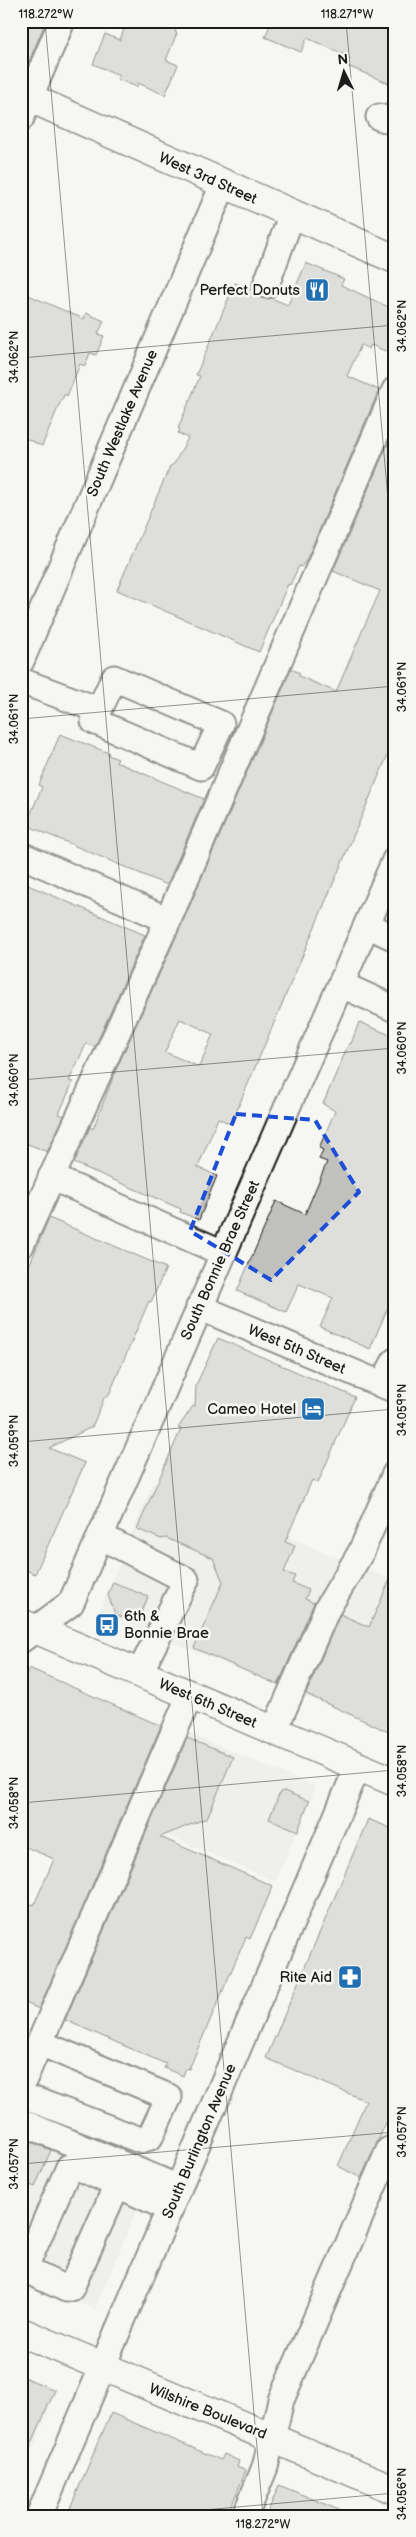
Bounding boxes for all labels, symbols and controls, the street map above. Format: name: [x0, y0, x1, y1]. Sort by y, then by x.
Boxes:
text: 118.272°W: [19, 7, 73, 22]
text: 118.271°W: [321, 7, 373, 22]
north arrow: [318, 48, 368, 98]
text: N: [337, 51, 349, 68]
street label: West 3rd Street: [156, 148, 260, 209]
restaurant icon: Perfect Donuts: [304, 277, 330, 303]
place label: Perfect Donuts: [199, 281, 301, 300]
text: 34.062°N: [395, 300, 410, 352]
text: 34.062°N: [7, 331, 22, 383]
street label: South Westlake Avenue: [83, 347, 162, 500]
text: 34.061°N: [395, 662, 410, 712]
text: 34.061°N: [7, 694, 22, 744]
text: 34.060°N: [395, 1021, 410, 1075]
text: 34.060°N: [7, 1053, 22, 1107]
street label: South Bonnie Brae Street: [177, 1177, 264, 1343]
street label: West 5th Street: [245, 1320, 349, 1379]
text: 34.059°N: [395, 1384, 410, 1436]
hotel icon: Cameo Hotel: [300, 1396, 326, 1422]
place label: Cameo Hotel: [207, 1400, 296, 1419]
text: 34.059°N: [7, 1415, 22, 1467]
place label: 6th & Bonnie Brae: [124, 1607, 209, 1643]
bus stop icon: 6th & Bonnie Brae: [94, 1612, 120, 1638]
street label: West 6th Street: [156, 1674, 260, 1733]
text: 34.058°N: [395, 1745, 410, 1797]
text: 34.058°N: [7, 1777, 22, 1829]
pharmacy icon: Rite Aid: [337, 1964, 363, 1990]
place label: Rite Aid: [279, 1968, 332, 1987]
street label: South Burlington Avenue: [158, 2061, 241, 2221]
text: 34.057°N: [395, 2106, 410, 2158]
text: 34.057°N: [7, 2138, 22, 2190]
street label: Wilshire Boulevard: [146, 2379, 270, 2444]
text: 34.056°N: [395, 2468, 410, 2520]
text: 118.272°W: [236, 2517, 290, 2532]

